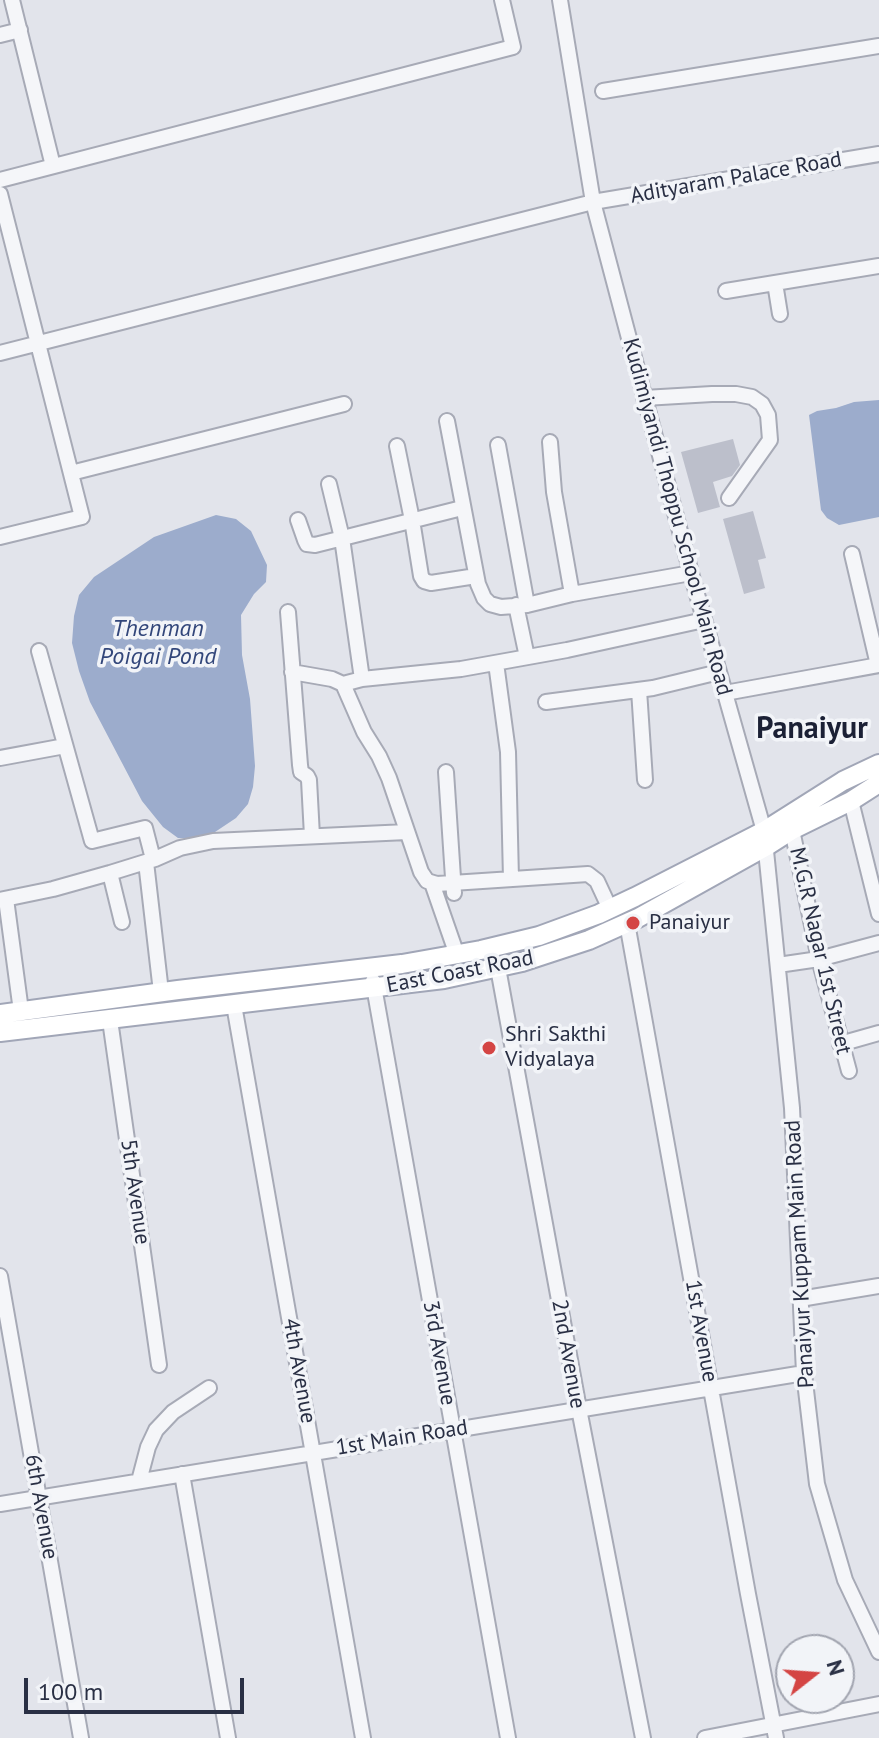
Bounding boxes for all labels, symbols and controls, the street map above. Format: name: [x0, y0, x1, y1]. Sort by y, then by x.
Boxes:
street label: Adityaram Palace Road: [628, 146, 844, 210]
street label: Kudimiyandi Thoppu School Main Road: [617, 335, 737, 699]
water label: Thenman Poigai Pond: [100, 615, 216, 671]
district label: Panaiyur: [756, 711, 868, 747]
street label: M.G.R Nagar 1st Street: [783, 845, 857, 1057]
place label: Panaiyur: [649, 910, 730, 936]
marker: Panaiyur: [624, 914, 642, 932]
street label: East Coast Road: [384, 945, 536, 999]
place label: Shri Sakthi Vidyalaya: [505, 1022, 606, 1074]
marker: Shri Sakthi Vidyalaya: [480, 1039, 498, 1057]
street label: Panaiyur Kuppam Main Road: [780, 1119, 820, 1389]
street label: 5th Avenue: [115, 1138, 155, 1246]
street label: 1st Avenue: [679, 1278, 723, 1384]
street label: 2nd Avenue: [545, 1297, 591, 1411]
street label: 3rd Avenue: [417, 1299, 461, 1407]
street label: 4th Avenue: [277, 1316, 321, 1426]
street label: 1st Main Road: [334, 1415, 470, 1461]
street label: 6th Avenue: [19, 1452, 63, 1562]
north arrow: [775, 1634, 855, 1714]
text: N: [821, 1657, 852, 1679]
scale bar: [28, 1662, 248, 1712]
text: 100 m: [38, 1676, 103, 1707]

